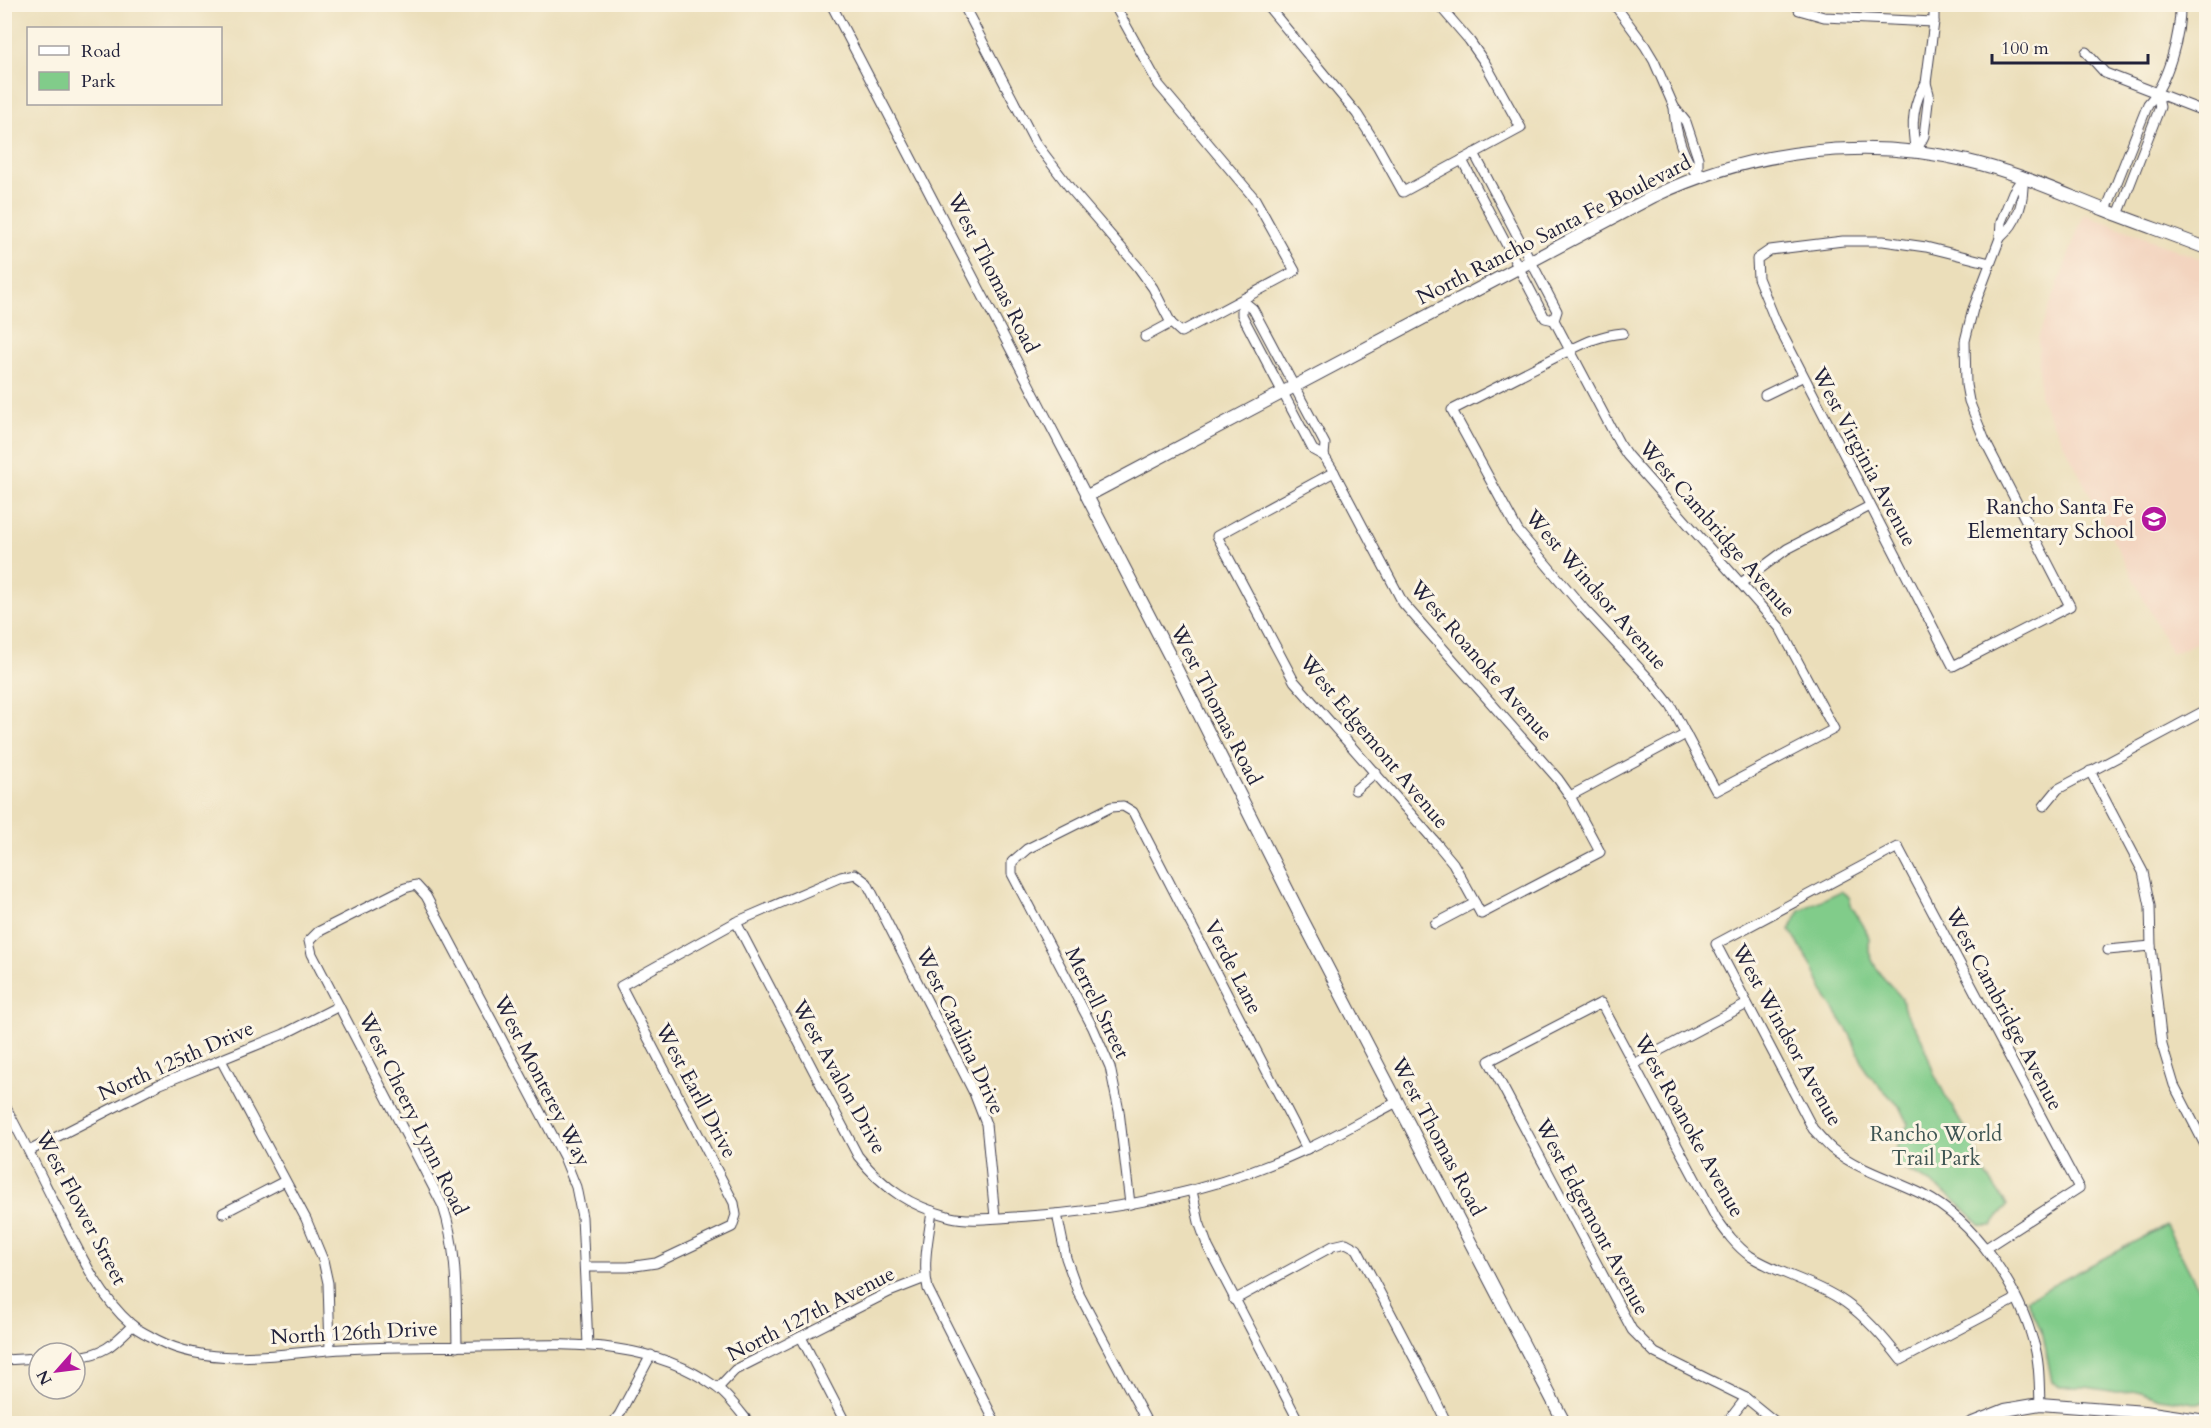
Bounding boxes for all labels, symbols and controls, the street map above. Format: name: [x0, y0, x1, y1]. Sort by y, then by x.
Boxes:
legend: [27, 27, 222, 105]
scale bar: [1992, 27, 2148, 65]
text: 100 m: [2001, 36, 2049, 61]
text: Road: [81, 39, 121, 64]
text: Park: [81, 69, 116, 94]
street label: North Rancho Santa Fe Boulevard: [1412, 148, 1696, 312]
street label: West Thomas Road: [940, 187, 1046, 358]
street label: West Virginia Avenue: [1804, 361, 1924, 552]
street label: West Cambridge Avenue: [1631, 433, 1802, 624]
place label: Rancho Santa Fe Elementary School: [1967, 493, 2134, 546]
street label: West Windsor Avenue: [1517, 503, 1674, 676]
school or university icon: Rancho Santa Fe Elementary School: [2139, 504, 2169, 534]
street label: West Roanoke Avenue: [1402, 573, 1559, 748]
street label: West Thomas Road: [1163, 619, 1269, 790]
street label: West Edgemont Avenue: [1292, 648, 1455, 835]
street label: West Cambridge Avenue: [1938, 902, 2070, 1116]
street label: Verde Lane: [1197, 915, 1269, 1019]
street label: West Windsor Avenue: [1724, 938, 1849, 1131]
street label: West Catalina Drive: [908, 942, 1012, 1119]
street label: Merrell Street: [1057, 942, 1137, 1064]
street label: West Monterey Way: [486, 990, 598, 1172]
street label: West Avalon Drive: [784, 994, 893, 1159]
street label: West Cheery Lynn Road: [351, 1007, 475, 1220]
street label: North 125th Drive: [94, 1014, 258, 1108]
street label: West Earll Drive: [648, 1018, 744, 1164]
street label: West Roanoke Avenue: [1626, 1029, 1751, 1223]
street label: West Thomas Road: [1383, 1052, 1492, 1221]
street label: West Edgemont Avenue: [1527, 1113, 1656, 1320]
park label: Rancho World Trail Park: [1870, 1120, 2002, 1173]
street label: West Flower Street: [28, 1125, 134, 1291]
street label: North 127th Avenue: [722, 1259, 900, 1369]
street label: North 126th Drive: [270, 1314, 438, 1352]
north arrow: [27, 1341, 87, 1401]
text: N: [32, 1366, 58, 1389]

